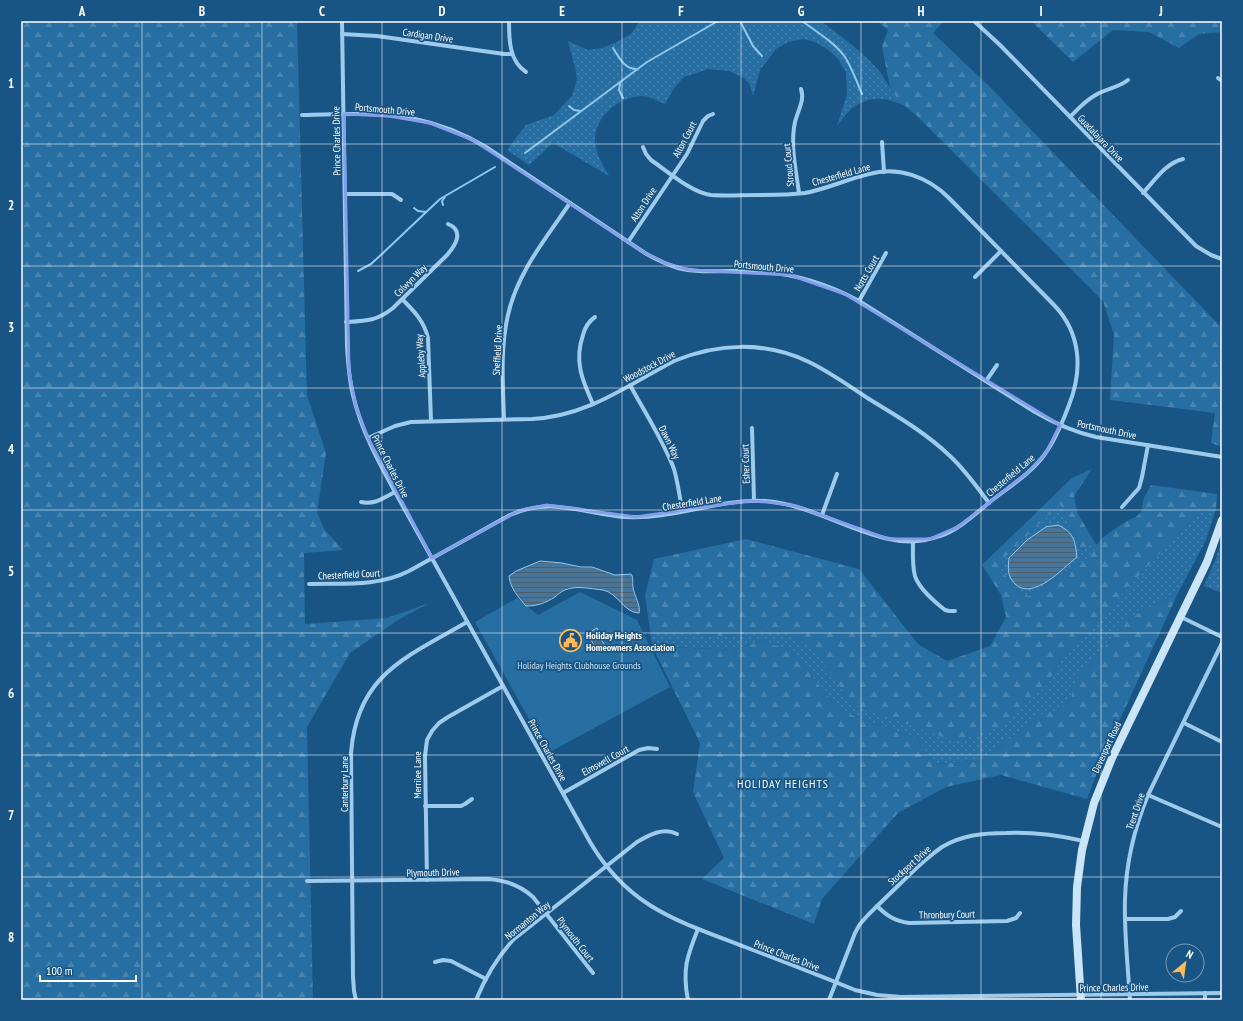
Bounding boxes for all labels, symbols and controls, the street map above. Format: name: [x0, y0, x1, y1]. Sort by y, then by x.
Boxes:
text: A: [78, 3, 86, 20]
text: B: [199, 3, 205, 20]
text: C: [319, 3, 325, 20]
text: D: [439, 3, 446, 20]
text: E: [559, 3, 565, 20]
text: F: [678, 3, 684, 20]
text: G: [798, 3, 805, 20]
text: H: [918, 3, 925, 20]
text: I: [1039, 3, 1043, 20]
text: J: [1158, 3, 1163, 20]
street label: Cardigan Drive: [402, 26, 454, 45]
text: 1: [8, 75, 14, 92]
street label: Portsmouth Drive: [354, 100, 416, 119]
street label: Prince Charles Drive: [329, 106, 344, 176]
street label: Guadalajara Drive: [1075, 112, 1127, 165]
street label: Alton Court: [669, 119, 700, 160]
street label: Stroud Court: [780, 142, 797, 187]
street label: Chesterfield Lane: [811, 160, 872, 189]
street label: Alton Drive: [627, 184, 659, 224]
text: 2: [8, 197, 14, 214]
street label: Notts Court: [851, 253, 882, 294]
street label: Portsmouth Drive: [733, 257, 795, 276]
street label: Colwyn Way: [391, 261, 430, 300]
text: 3: [8, 319, 14, 336]
street label: Sheffield Drive: [490, 324, 505, 376]
street label: Appleby Way: [412, 333, 429, 378]
street label: Woodstock Drive: [621, 347, 678, 386]
street label: Portsmouth Drive: [1076, 417, 1138, 442]
street label: Dawn Way: [656, 423, 683, 461]
street label: Prince Charles Drive: [369, 433, 412, 500]
text: 4: [8, 441, 15, 458]
street label: Esher Court: [738, 444, 753, 484]
street label: Chesterfield Lane: [983, 451, 1037, 500]
street label: Chesterfield Lane: [662, 491, 723, 514]
text: 5: [8, 563, 14, 580]
street label: Chesterfield Court: [318, 566, 381, 583]
public building icon: Holiday Heights Homeowners Association: [558, 628, 584, 654]
place label: Holiday Heights Homeowners Association: [586, 629, 675, 654]
park label: Holiday Heights Clubhouse Grounds: [517, 659, 641, 672]
text: 6: [8, 685, 14, 702]
street label: Prince Charles Drive: [525, 717, 570, 784]
street label: Davenport Road: [1089, 719, 1124, 775]
street label: Elmswell Court: [579, 742, 631, 779]
street label: Merrilee Lane: [411, 751, 424, 799]
street label: Canterbury Lane: [338, 756, 351, 812]
district label: HOLIDAY HEIGHTS: [737, 776, 829, 791]
street label: Trent Drive: [1123, 791, 1148, 831]
text: 7: [8, 807, 14, 824]
street label: Stockport Drive: [885, 843, 934, 888]
street label: Plymouth Drive: [406, 866, 460, 879]
street label: Normanton Way: [502, 898, 553, 943]
street label: Thronbury Court: [919, 908, 975, 921]
street label: Plymouth Court: [554, 914, 597, 965]
text: 8: [8, 929, 14, 946]
street label: Prince Charles Drive: [752, 937, 821, 974]
north arrow: [1165, 943, 1205, 983]
text: N: [1184, 947, 1196, 962]
scale bar: [40, 957, 136, 983]
text: 100 m: [46, 963, 73, 978]
street label: Prince Charles Drive: [1079, 980, 1149, 995]

